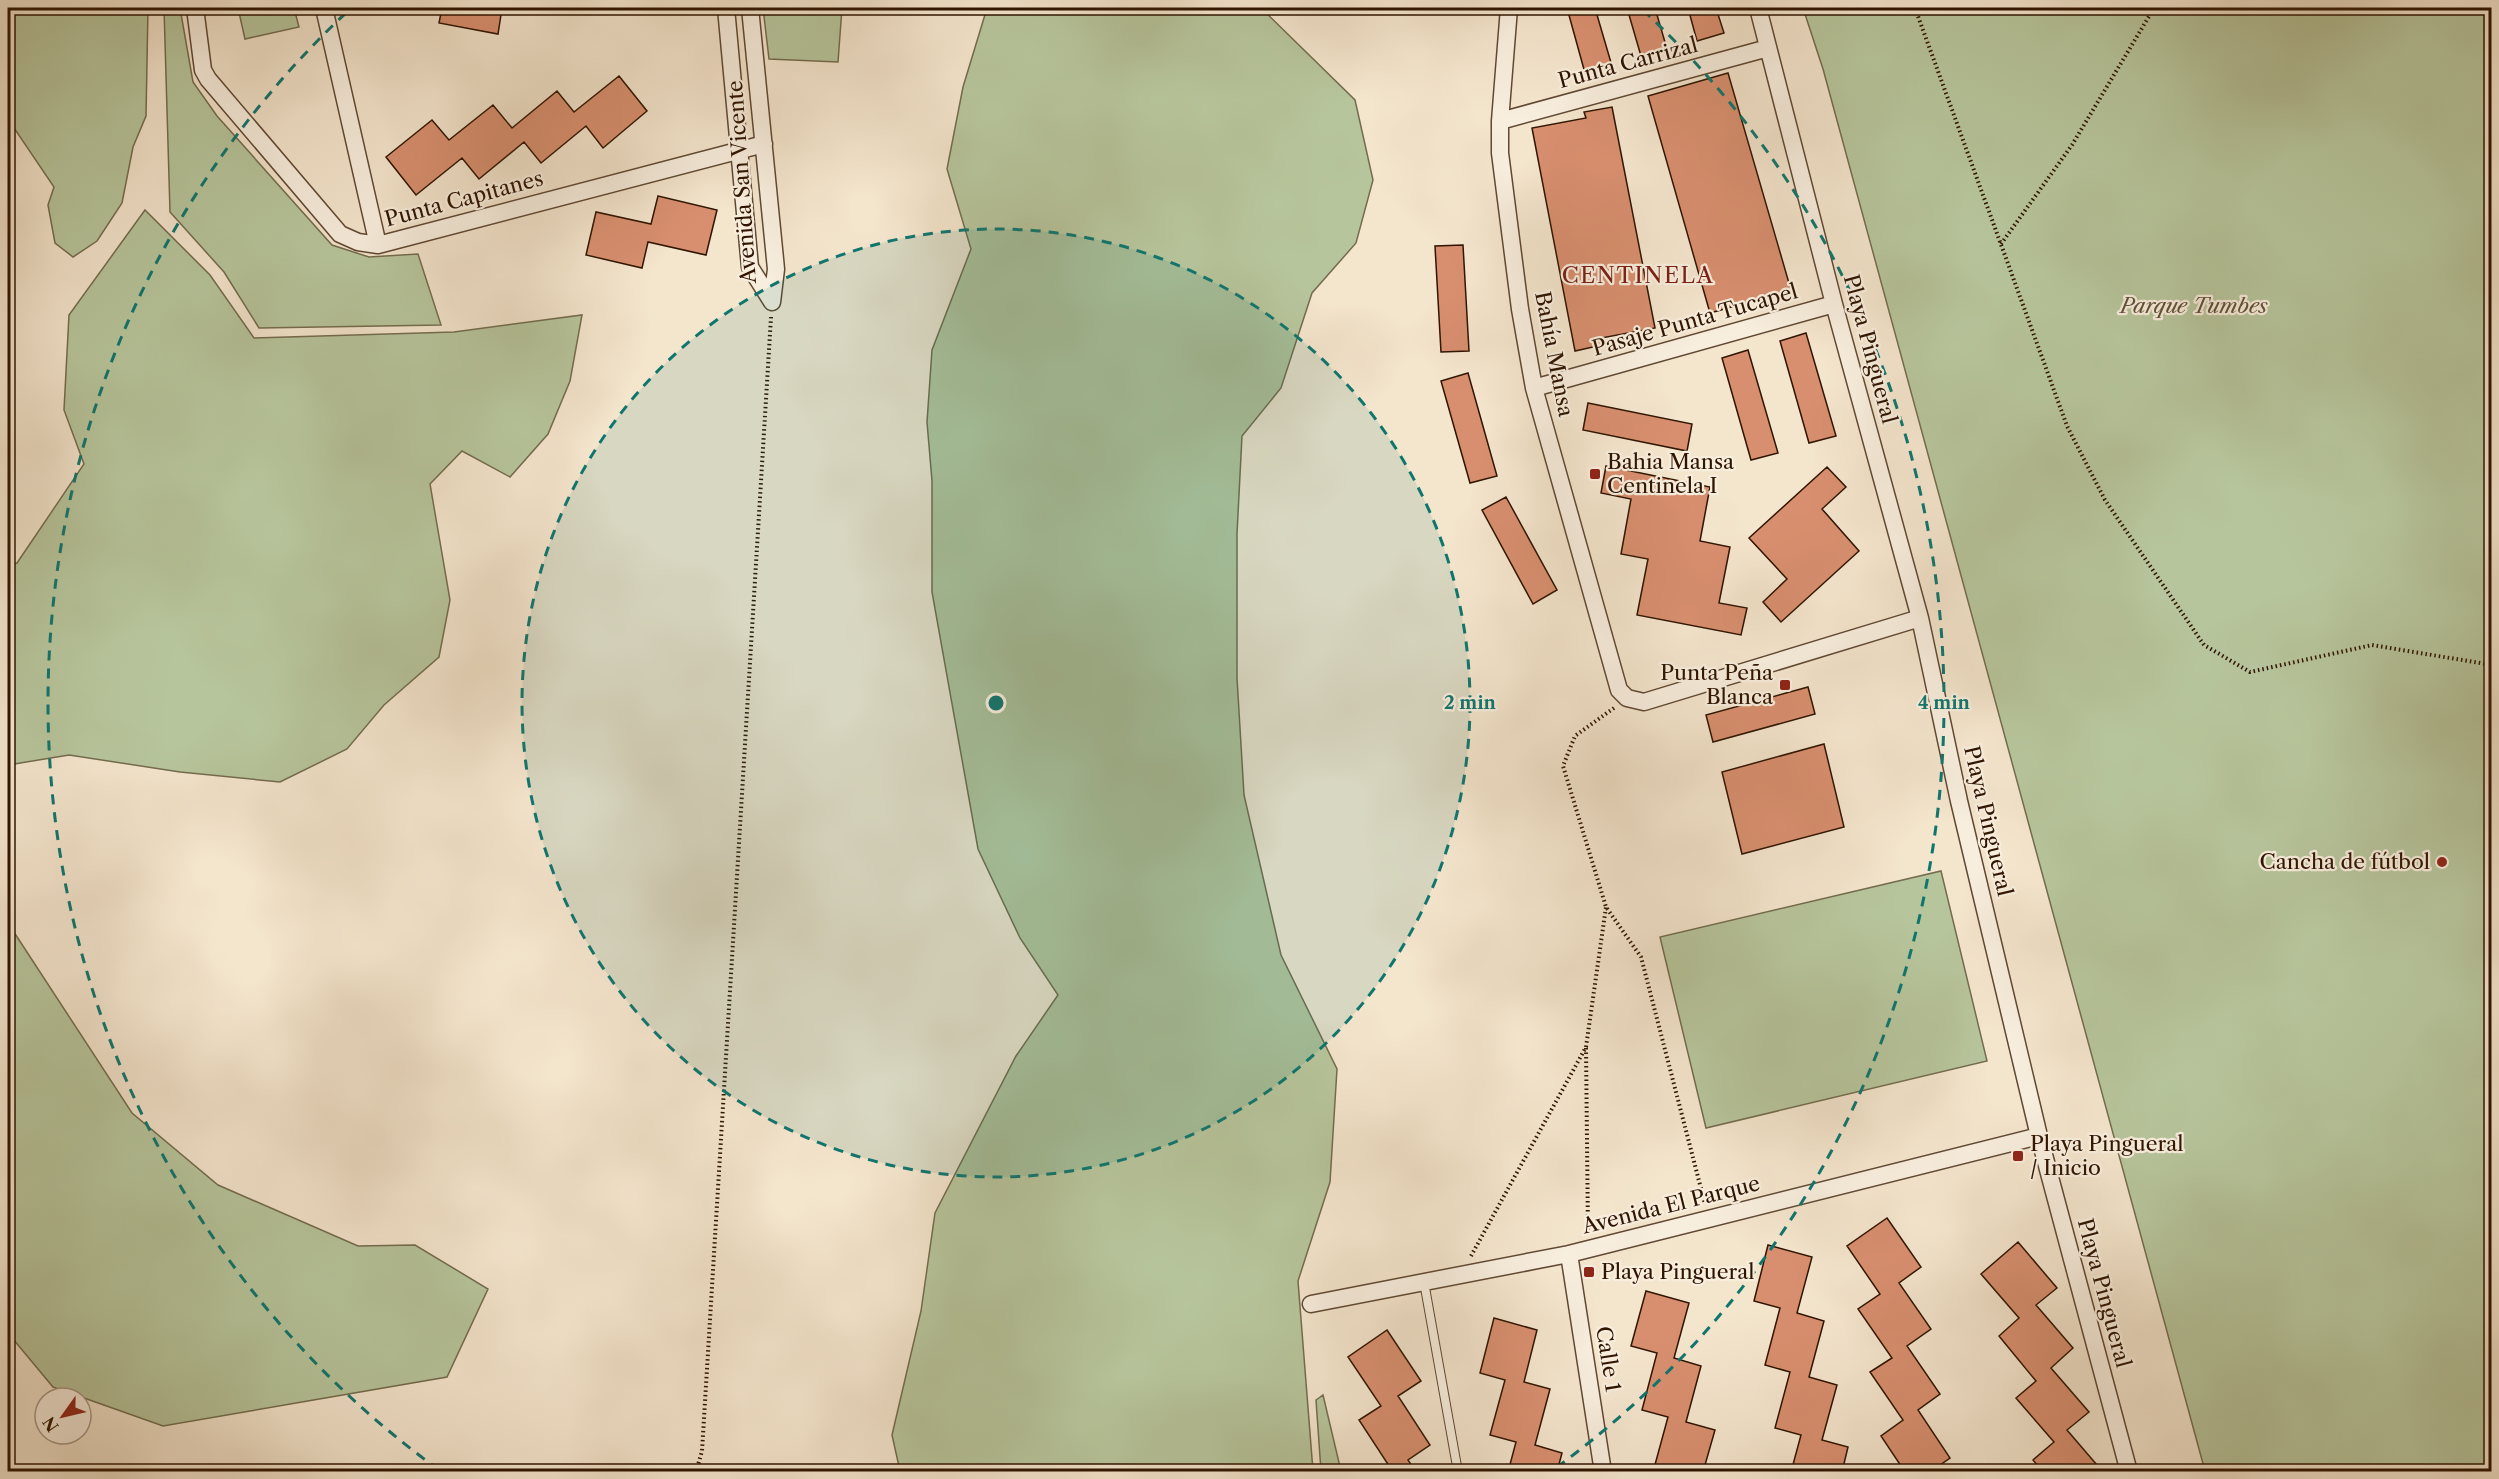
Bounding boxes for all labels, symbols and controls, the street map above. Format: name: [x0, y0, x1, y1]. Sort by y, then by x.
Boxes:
street label: Punta Carrizal: [1555, 32, 1700, 93]
street label: Avenida San Vicente: [722, 80, 761, 286]
street label: Punta Capitanes: [382, 165, 546, 232]
district label: CENTINELA: [1562, 262, 1714, 289]
street label: Playa Pingueral: [1839, 272, 1902, 426]
street label: Pasaje Punta Tucapel: [1589, 278, 1800, 361]
street label: Bahía Mansa: [1530, 289, 1579, 420]
park label: Parque Tumbes: [2118, 293, 2268, 318]
place label: Bahia Mansa Centinela I: [1607, 449, 1735, 498]
marker: Bahia Mansa Centinela I: [1588, 467, 1602, 481]
place label: Punta Peña Blanca: [1660, 660, 1774, 709]
marker: Punta Peña Blanca: [1778, 678, 1792, 692]
text: 2 min: [1444, 692, 1497, 714]
text: 4 min: [1918, 692, 1971, 714]
centre of rings: [986, 693, 1006, 713]
street label: Playa Pingueral: [1959, 743, 2018, 898]
place label: Cancha de fútbol: [2260, 849, 2430, 874]
marker: Cancha de fútbol: [2435, 855, 2449, 869]
place label: Playa Pingueral / Inicio: [2030, 1131, 2183, 1180]
marker: Playa Pingueral / Inicio: [2011, 1149, 2025, 1163]
street label: Avenida El Parque: [1578, 1170, 1762, 1239]
street label: Playa Pingueral: [2073, 1216, 2136, 1370]
place label: Playa Pingueral: [1601, 1259, 1754, 1284]
marker: Playa Pingueral: [1582, 1265, 1596, 1279]
street label: Calle 1: [1591, 1324, 1626, 1394]
north arrow: [33, 1386, 93, 1446]
text: N: [38, 1413, 63, 1436]

